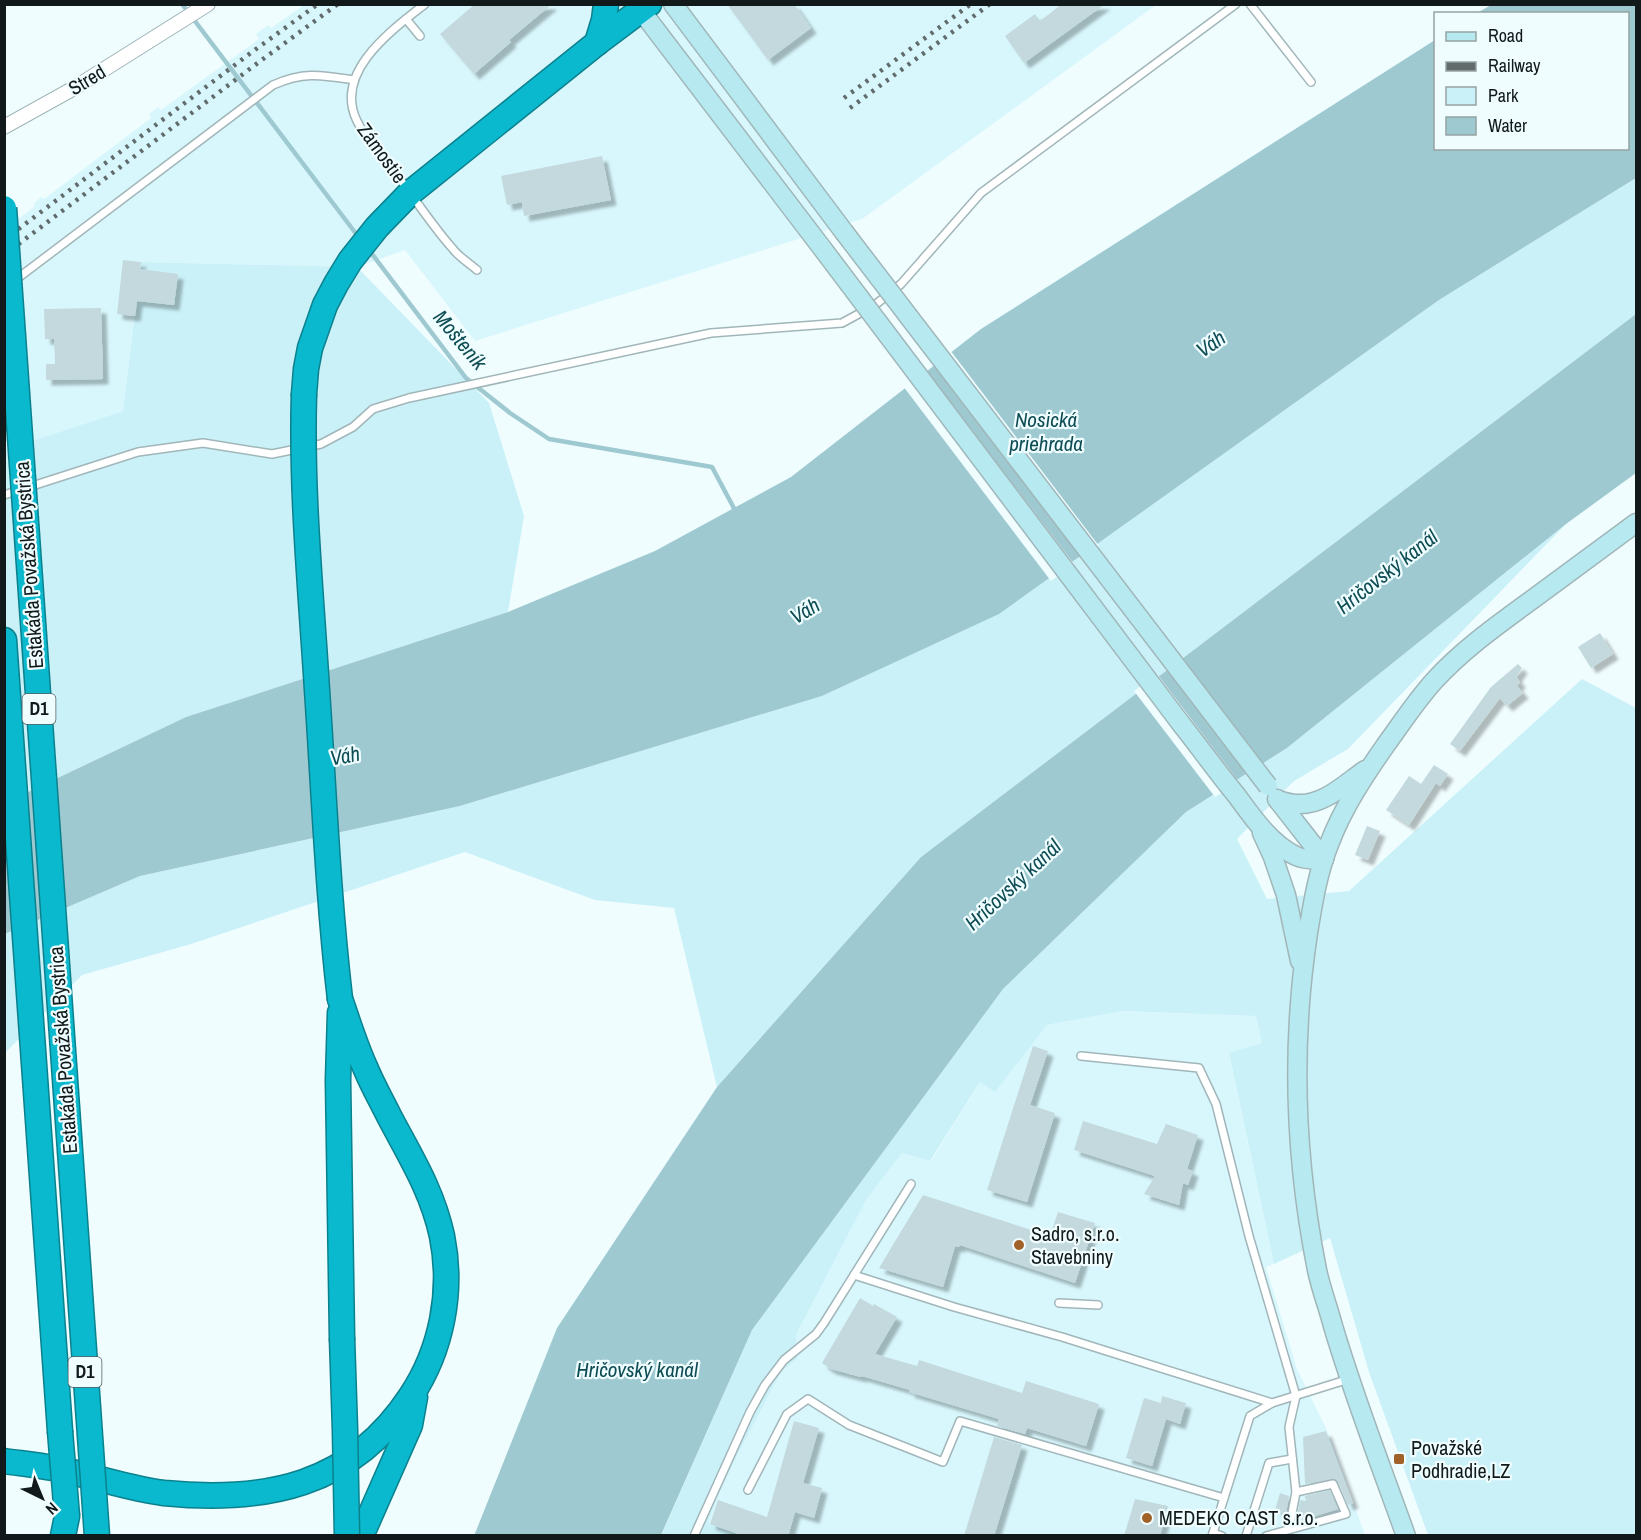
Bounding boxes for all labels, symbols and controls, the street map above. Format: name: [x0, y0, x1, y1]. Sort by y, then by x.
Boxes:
legend: [1434, 12, 1629, 150]
text: Road: [1488, 23, 1523, 48]
text: Railway: [1488, 53, 1541, 78]
street label: Stred: [63, 58, 110, 101]
text: Park: [1488, 83, 1519, 108]
text: Water: [1488, 113, 1527, 138]
street label: Zámostie: [351, 117, 413, 188]
water label: Mošteník: [427, 304, 495, 377]
water label: Váh: [1190, 323, 1231, 364]
water label: Nosická priehrada: [1008, 405, 1083, 458]
street label: Estakáda Považská Bystrica: [8, 460, 49, 670]
water label: Hričovský kanál: [1330, 522, 1444, 620]
water label: Váh: [784, 590, 825, 631]
road number: D1: [22, 694, 56, 724]
water label: Váh: [328, 739, 362, 772]
water label: Hričovský kanál: [958, 832, 1068, 937]
street label: Estakáda Považská Bystrica: [42, 945, 83, 1155]
place label: Sadro, s.r.o. Stavebniny: [1031, 1220, 1119, 1270]
marker: Sadro, s.r.o. Stavebniny: [1012, 1238, 1026, 1252]
water label: Hričovský kanál: [576, 1355, 699, 1384]
road number: D1: [68, 1357, 101, 1387]
place label: Považské Podhradie,LZ: [1411, 1434, 1510, 1484]
marker: Považské Podhradie,LZ: [1392, 1452, 1406, 1466]
north arrow: [12, 1468, 72, 1528]
text: N: [41, 1498, 63, 1520]
place label: MEDEKO CAST s.r.o.: [1159, 1504, 1318, 1531]
marker: MEDEKO CAST s.r.o.: [1140, 1511, 1154, 1525]

